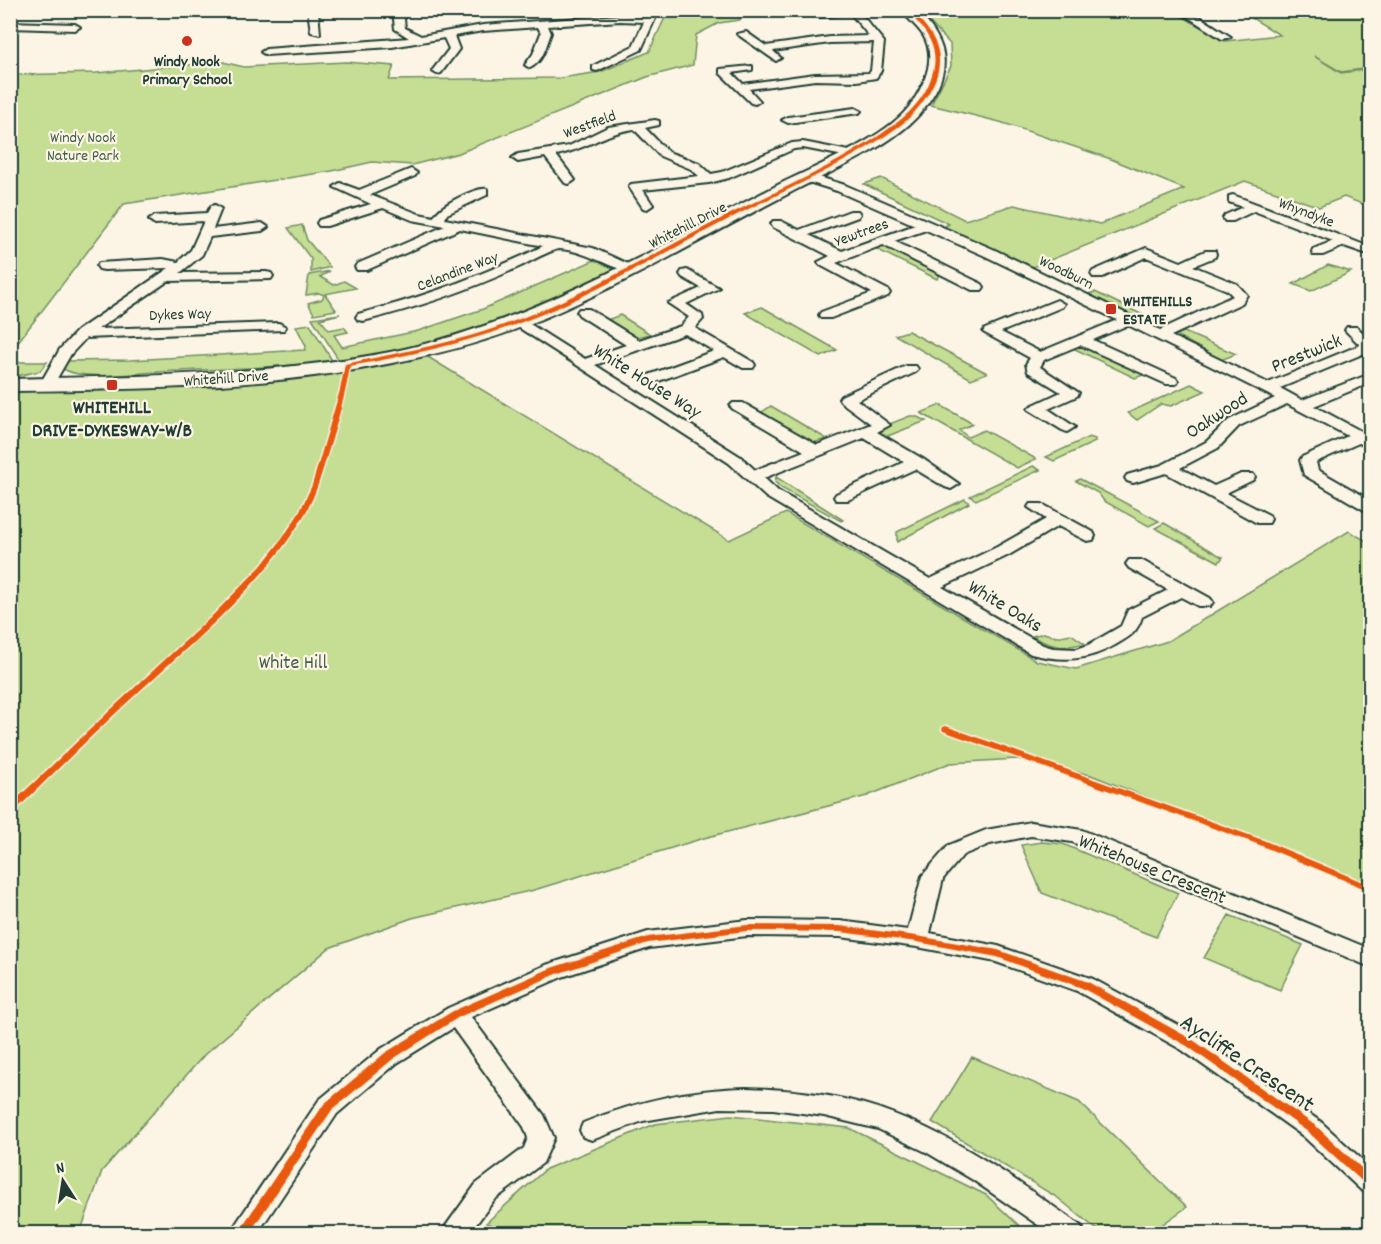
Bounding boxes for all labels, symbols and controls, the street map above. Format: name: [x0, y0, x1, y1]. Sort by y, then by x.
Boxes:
marker: Windy Nook Primary School: [180, 34, 194, 48]
place label: Windy Nook Primary School: [142, 51, 232, 92]
street label: Westfield: [560, 105, 619, 145]
park label: Windy Nook Nature Park: [47, 127, 119, 168]
street label: Whyndyke: [1275, 192, 1337, 234]
street label: Whitehill Drive: [645, 197, 731, 256]
street label: Yewtrees: [832, 213, 892, 254]
street label: Celandine Way: [414, 246, 502, 298]
street label: Woodburn: [1035, 250, 1097, 296]
place label: WHITEHILLS ESTATE: [1123, 291, 1192, 332]
marker: WHITEHILLS ESTATE: [1104, 302, 1118, 316]
street label: Dykes Way: [149, 303, 212, 328]
street label: Prestwick: [1268, 328, 1347, 382]
street label: White House Way: [587, 338, 707, 428]
street label: Whitehill Drive: [183, 365, 269, 394]
marker: WHITEHILL DRIVE-DYKESWAY-W/B: [105, 378, 119, 392]
street label: Oakwood: [1181, 386, 1254, 447]
place label: WHITEHILL DRIVE-DYKESWAY-W/B: [32, 395, 192, 446]
street label: White Oaks: [962, 574, 1047, 641]
park label: White Hill: [259, 650, 327, 678]
street label: Whitehouse Crescent: [1074, 828, 1230, 913]
street label: Aycliffe Crescent: [1172, 1007, 1321, 1122]
north arrow: [33, 1151, 93, 1211]
text: N: [54, 1157, 67, 1181]

